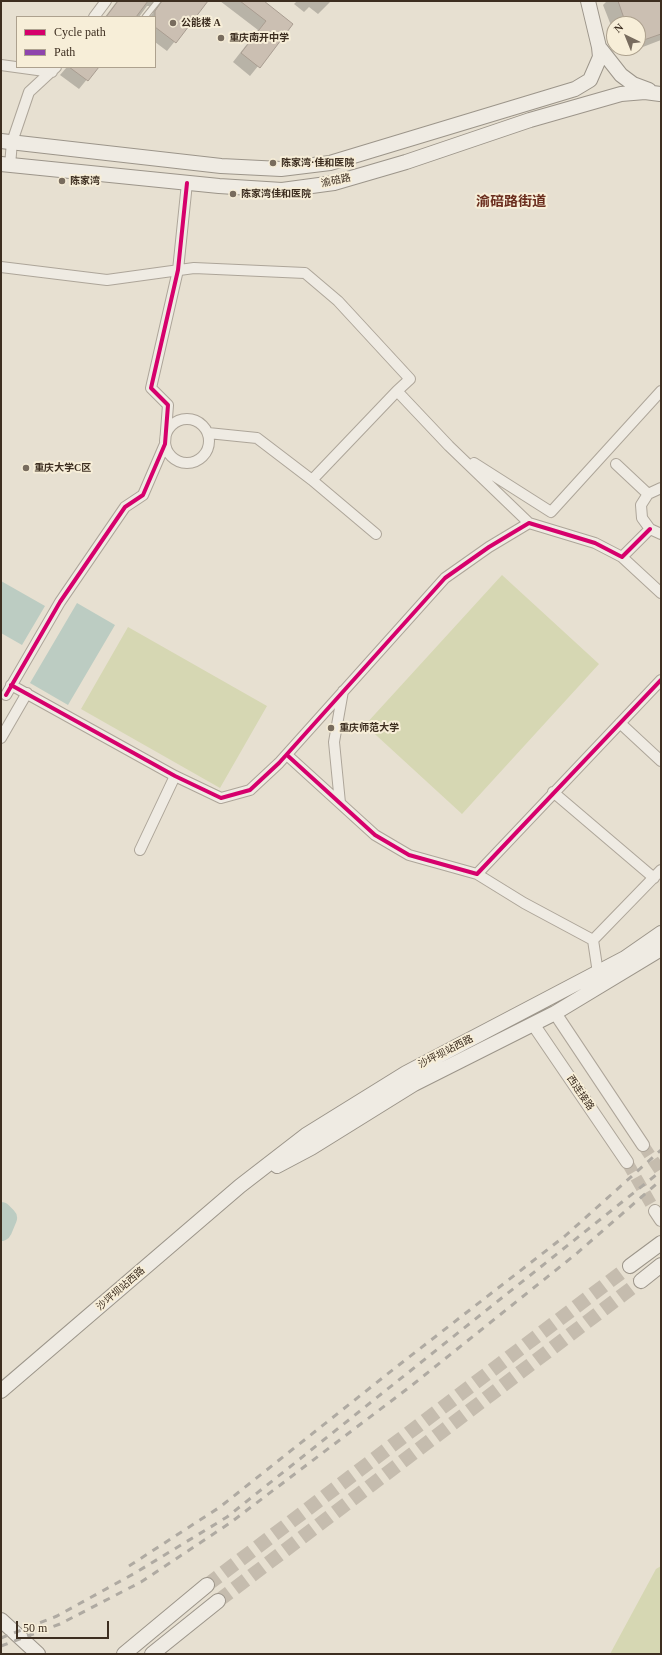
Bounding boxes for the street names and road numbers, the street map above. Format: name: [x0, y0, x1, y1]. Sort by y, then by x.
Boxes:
street label: 渝碚路: [320, 172, 352, 190]
street label: 沙坪坝站西路: [417, 1033, 475, 1071]
street label: 西连接路: [564, 1073, 596, 1113]
street label: 沙坪坝站西路: [94, 1265, 148, 1313]

